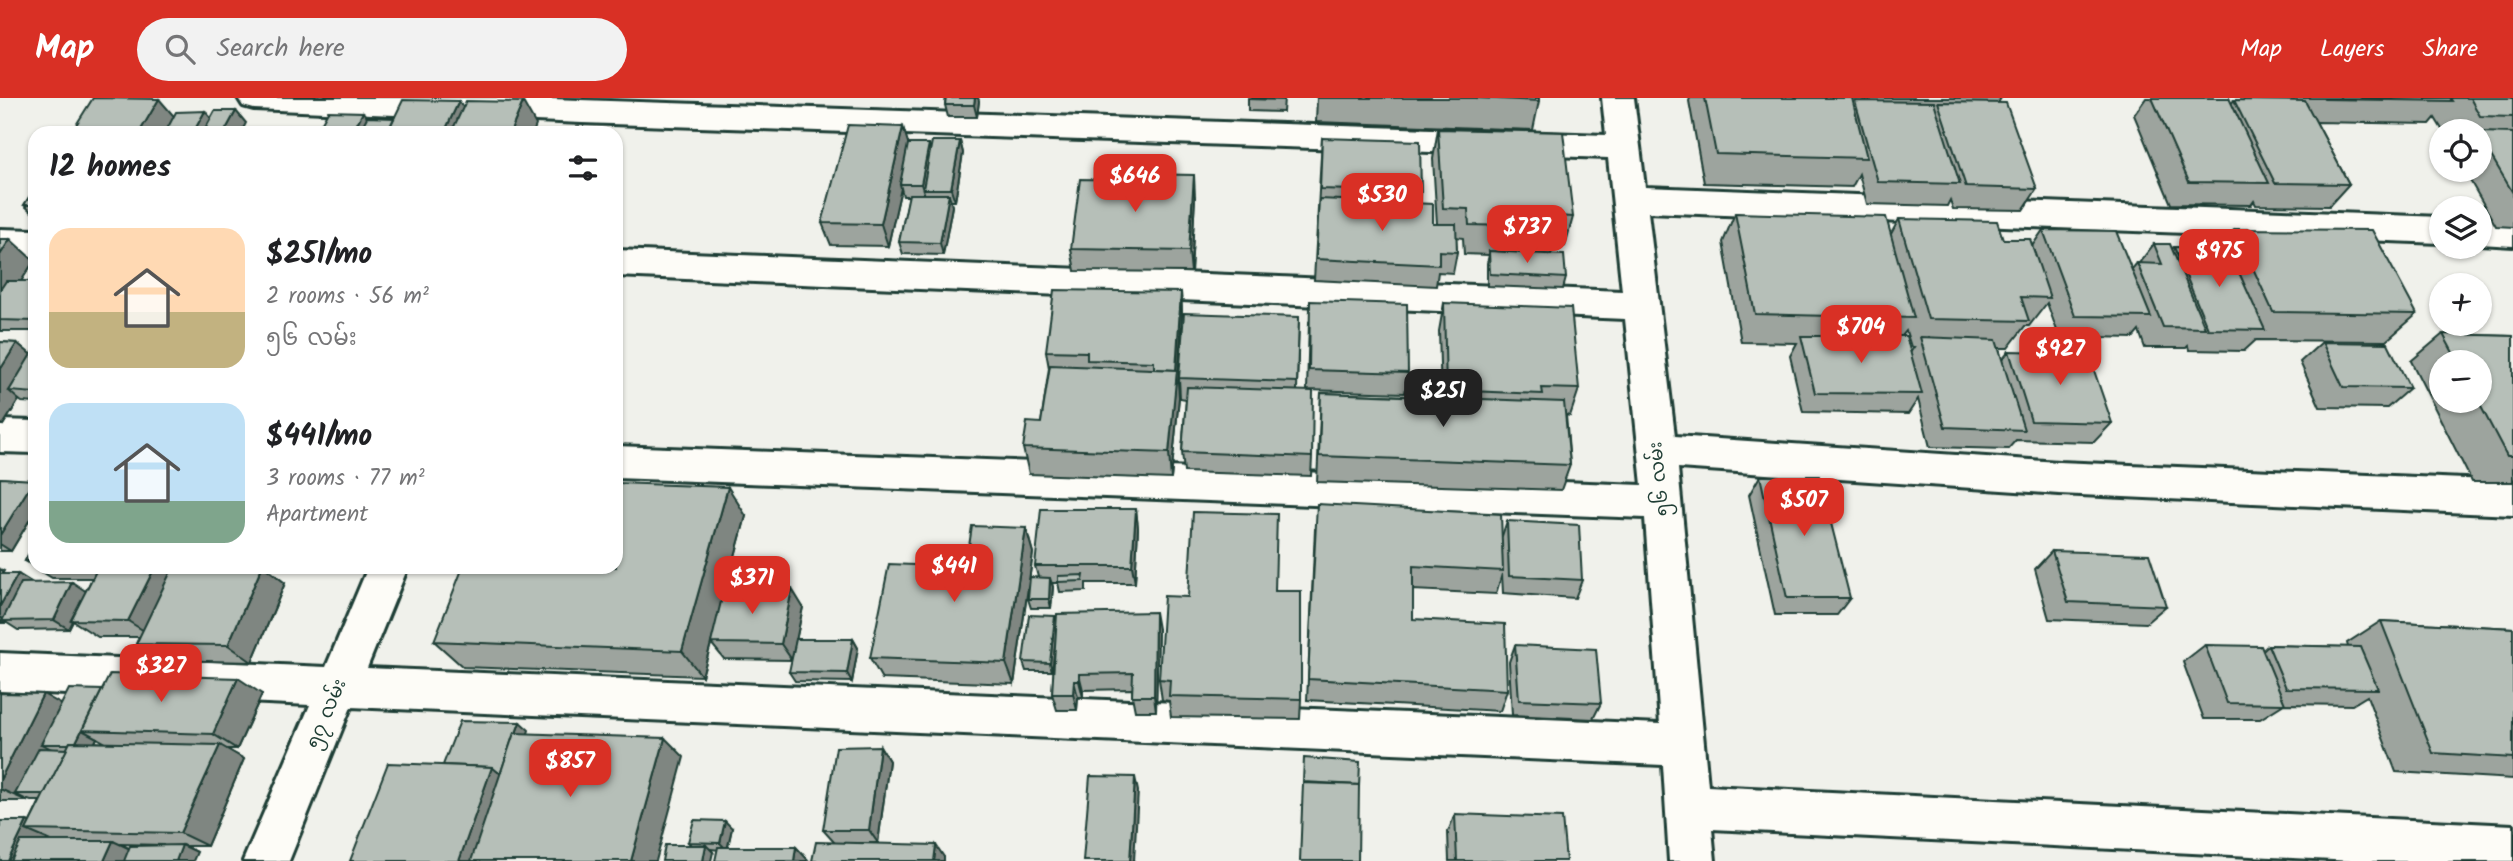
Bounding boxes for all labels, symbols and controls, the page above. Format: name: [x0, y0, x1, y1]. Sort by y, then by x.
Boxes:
search box: [137, 18, 627, 81]
text: Map: [35, 23, 95, 76]
text: Search here: [217, 28, 345, 70]
icon: search: [161, 30, 199, 68]
text: Map: [2240, 30, 2282, 69]
text: Layers: [2320, 30, 2384, 69]
text: Share: [2422, 30, 2478, 69]
map controls: [2429, 119, 2492, 413]
button: locate: [2429, 119, 2492, 182]
text: 12 homes: [49, 144, 171, 192]
icon: filters: [564, 149, 602, 187]
pin: $646: [1094, 155, 1176, 214]
text: $646: [1109, 159, 1161, 195]
pin: $530: [1341, 174, 1423, 233]
text: $530: [1357, 178, 1407, 214]
button: layers: [2429, 196, 2492, 259]
pin: $737: [1486, 206, 1568, 265]
text: $737: [1503, 210, 1551, 246]
pin: $975: [2178, 230, 2260, 289]
text: $251/mo: [266, 231, 372, 279]
text: $975: [2195, 234, 2243, 270]
icon: home: [105, 256, 189, 340]
button: +: [2429, 273, 2492, 336]
text: 2 rooms · 56 m²: [266, 279, 429, 315]
pin: $704: [1820, 306, 1902, 365]
text: $704: [1837, 310, 1885, 346]
text: ၅၆ လမ်း: [266, 321, 357, 357]
pin: $927: [2019, 328, 2101, 387]
text: $927: [2035, 332, 2085, 368]
button: −: [2429, 350, 2492, 413]
pin: $251: [1402, 370, 1484, 429]
text: $251: [1420, 374, 1466, 410]
text: $441/mo: [266, 413, 372, 461]
icon: home: [105, 431, 189, 515]
street label: ၅၆ လမ်း: [1640, 440, 1679, 518]
text: 3 rooms · 77 m²: [266, 461, 425, 497]
pin: $507: [1763, 478, 1845, 538]
text: $507: [1780, 483, 1828, 519]
text: Apartment: [266, 497, 368, 533]
pin: $441: [913, 545, 995, 604]
text: $441: [931, 549, 977, 585]
pin: $371: [711, 556, 793, 616]
text: $371: [730, 561, 774, 597]
pin: $327: [120, 644, 202, 704]
text: $327: [136, 649, 186, 685]
street label: ၅၇ လမ်း: [298, 674, 355, 754]
pin: $857: [529, 740, 611, 799]
text: $857: [545, 744, 595, 780]

